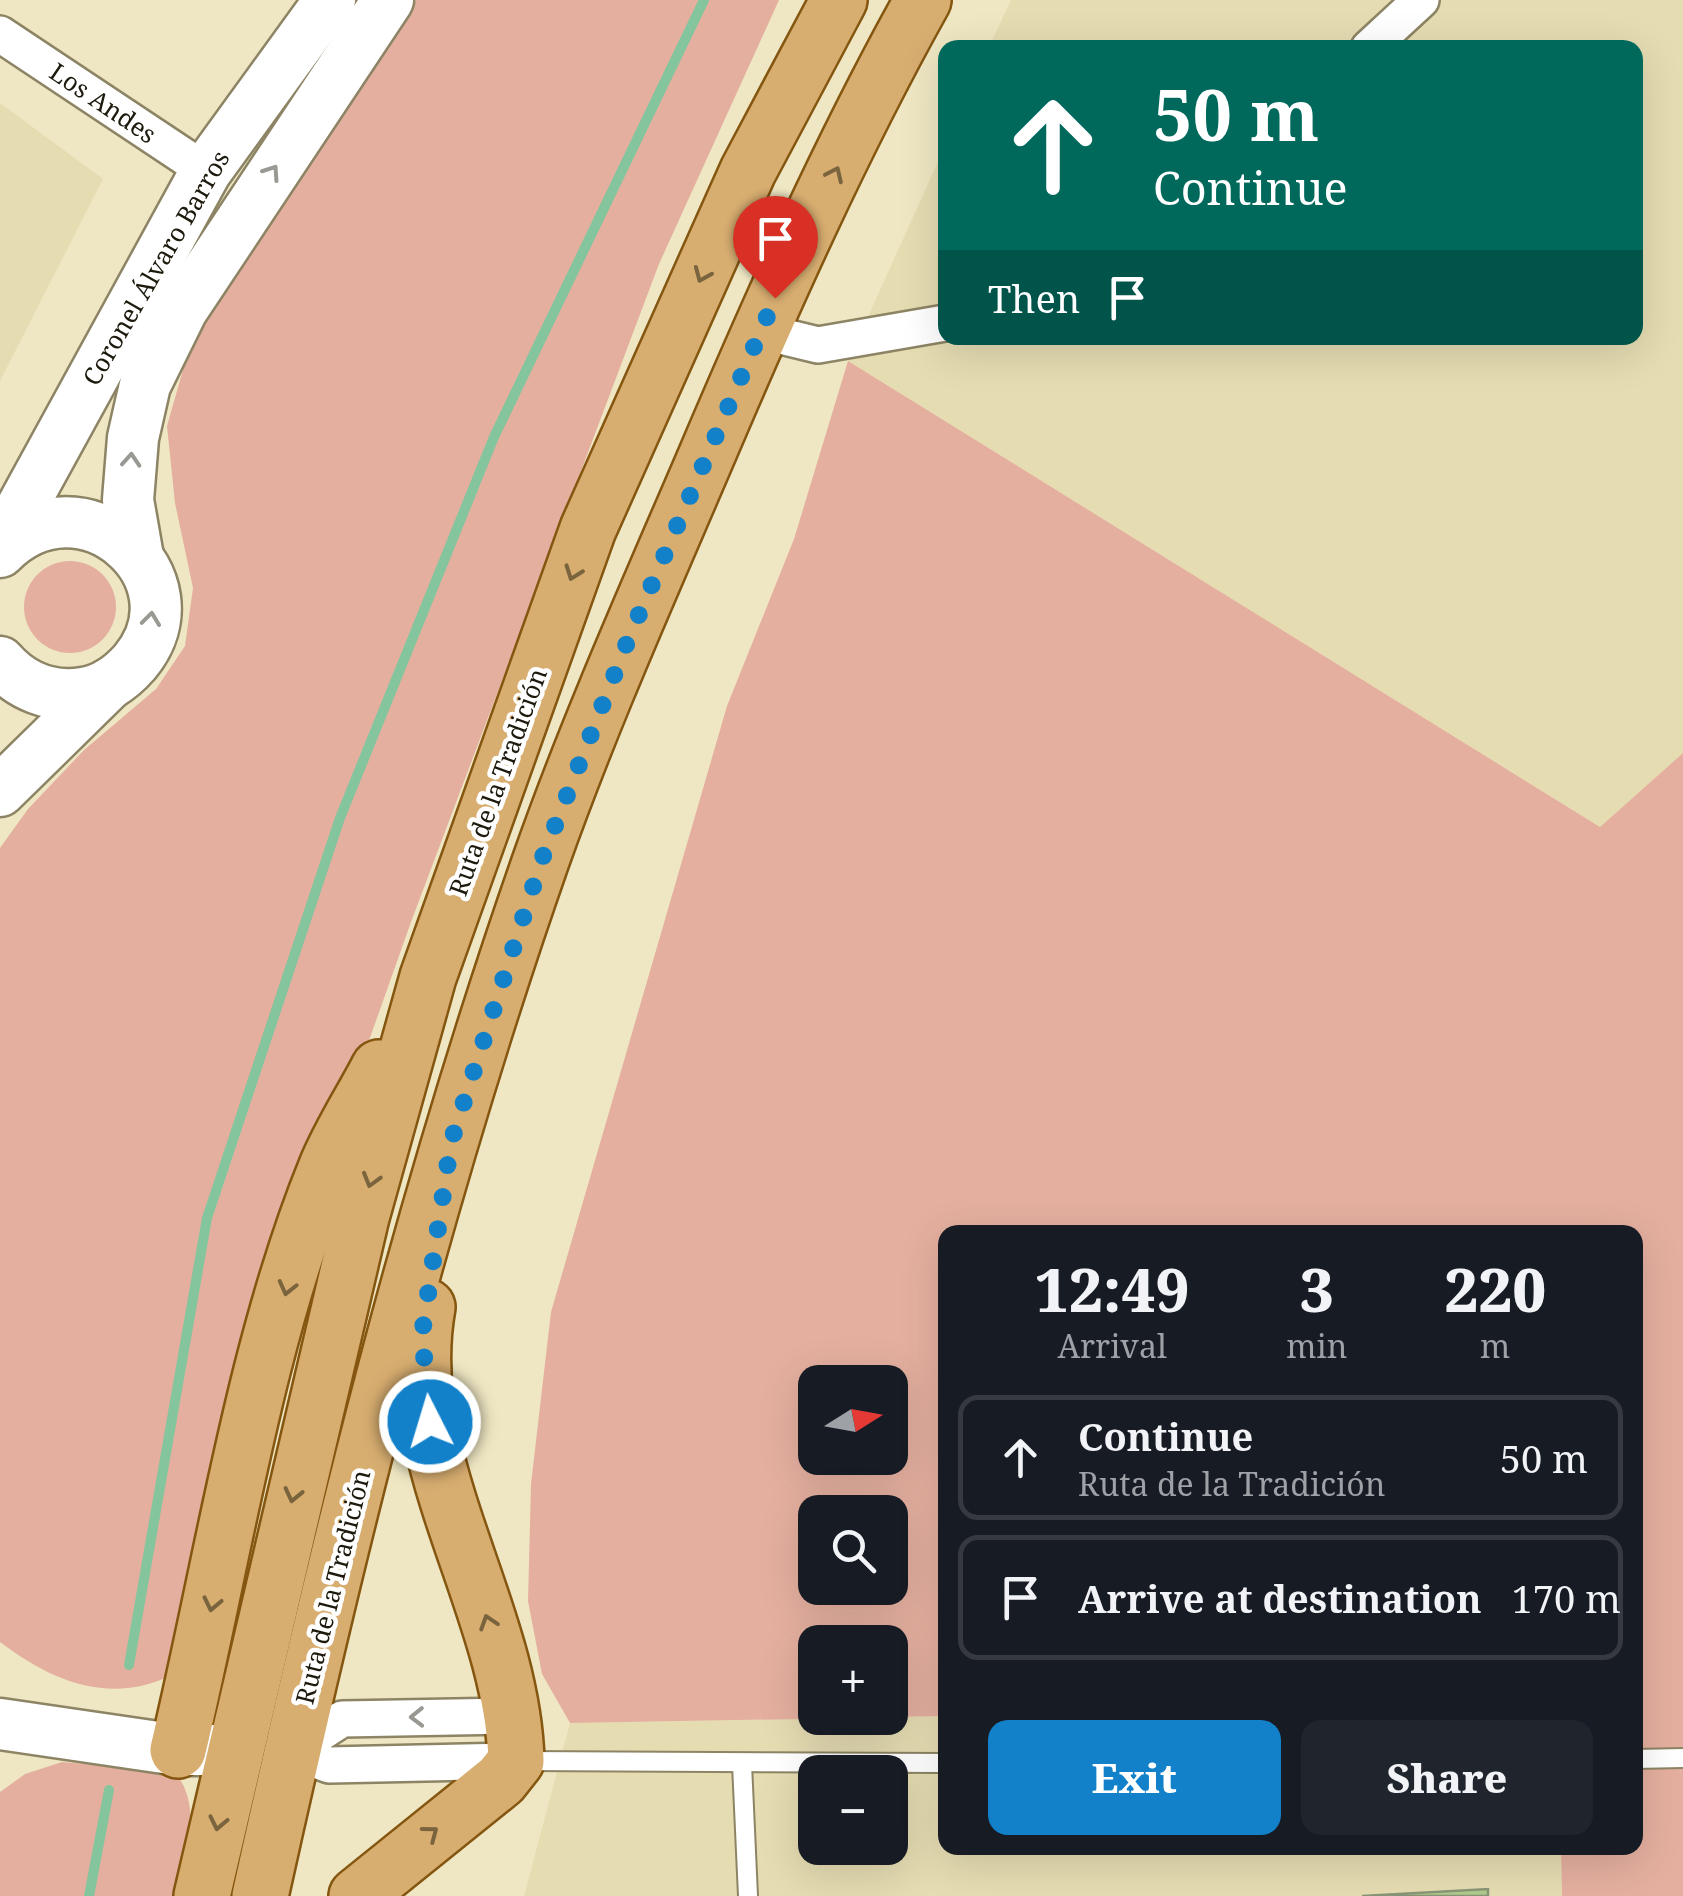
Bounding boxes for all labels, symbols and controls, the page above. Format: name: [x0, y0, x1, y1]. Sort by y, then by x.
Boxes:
street label: Los Andes: [44, 54, 163, 150]
text: 50 m: [1153, 66, 1319, 162]
icon: ahead: [988, 80, 1118, 210]
street label: Coronel Álvaro Barros: [74, 144, 236, 391]
text: Continue: [1153, 157, 1348, 218]
one-way arrow: [260, 165, 278, 184]
one-way arrow: [822, 166, 842, 184]
pin: [733, 196, 818, 299]
icon: arrive: [748, 211, 803, 266]
one-way arrow: [694, 265, 714, 283]
icon: arrive: [1100, 270, 1155, 325]
text: Then: [988, 272, 1080, 324]
one-way arrow: [120, 452, 141, 468]
one-way arrow: [564, 563, 584, 580]
one-way arrow: [140, 611, 161, 627]
street label: Ruta de la Tradición: [440, 663, 554, 900]
one-way arrow: [362, 1171, 383, 1188]
text: 12:49: [1035, 1248, 1190, 1330]
text: 3: [1300, 1248, 1334, 1330]
text: 220: [1444, 1248, 1546, 1330]
one-way arrow: [277, 1279, 298, 1296]
text: Arrival: [1057, 1324, 1167, 1367]
text: min: [1286, 1324, 1347, 1367]
text: m: [1480, 1324, 1510, 1367]
north arrow: [798, 1365, 908, 1475]
map controls: [798, 1365, 908, 1865]
position arrow: [378, 1370, 482, 1474]
text: Continue: [1078, 1410, 1253, 1462]
icon: ahead: [993, 1430, 1048, 1485]
text: 50 m: [1500, 1432, 1588, 1484]
text: Ruta de la Tradición: [1078, 1462, 1385, 1505]
street label: Ruta de la Tradición: [286, 1466, 378, 1707]
one-way arrow: [284, 1487, 305, 1504]
button: search: [798, 1495, 908, 1605]
icon: arrive: [993, 1570, 1048, 1625]
text: Arrive at destination: [1078, 1572, 1482, 1624]
text: 170 m: [1512, 1572, 1621, 1624]
one-way arrow: [203, 1595, 224, 1612]
one-way arrow: [480, 1614, 500, 1631]
button: +: [798, 1625, 908, 1735]
one-way arrow: [409, 1707, 425, 1728]
button: Exit: [988, 1720, 1281, 1835]
button: Share: [1301, 1720, 1593, 1835]
button: −: [798, 1755, 908, 1865]
one-way arrow: [209, 1814, 230, 1831]
one-way arrow: [420, 1827, 438, 1844]

